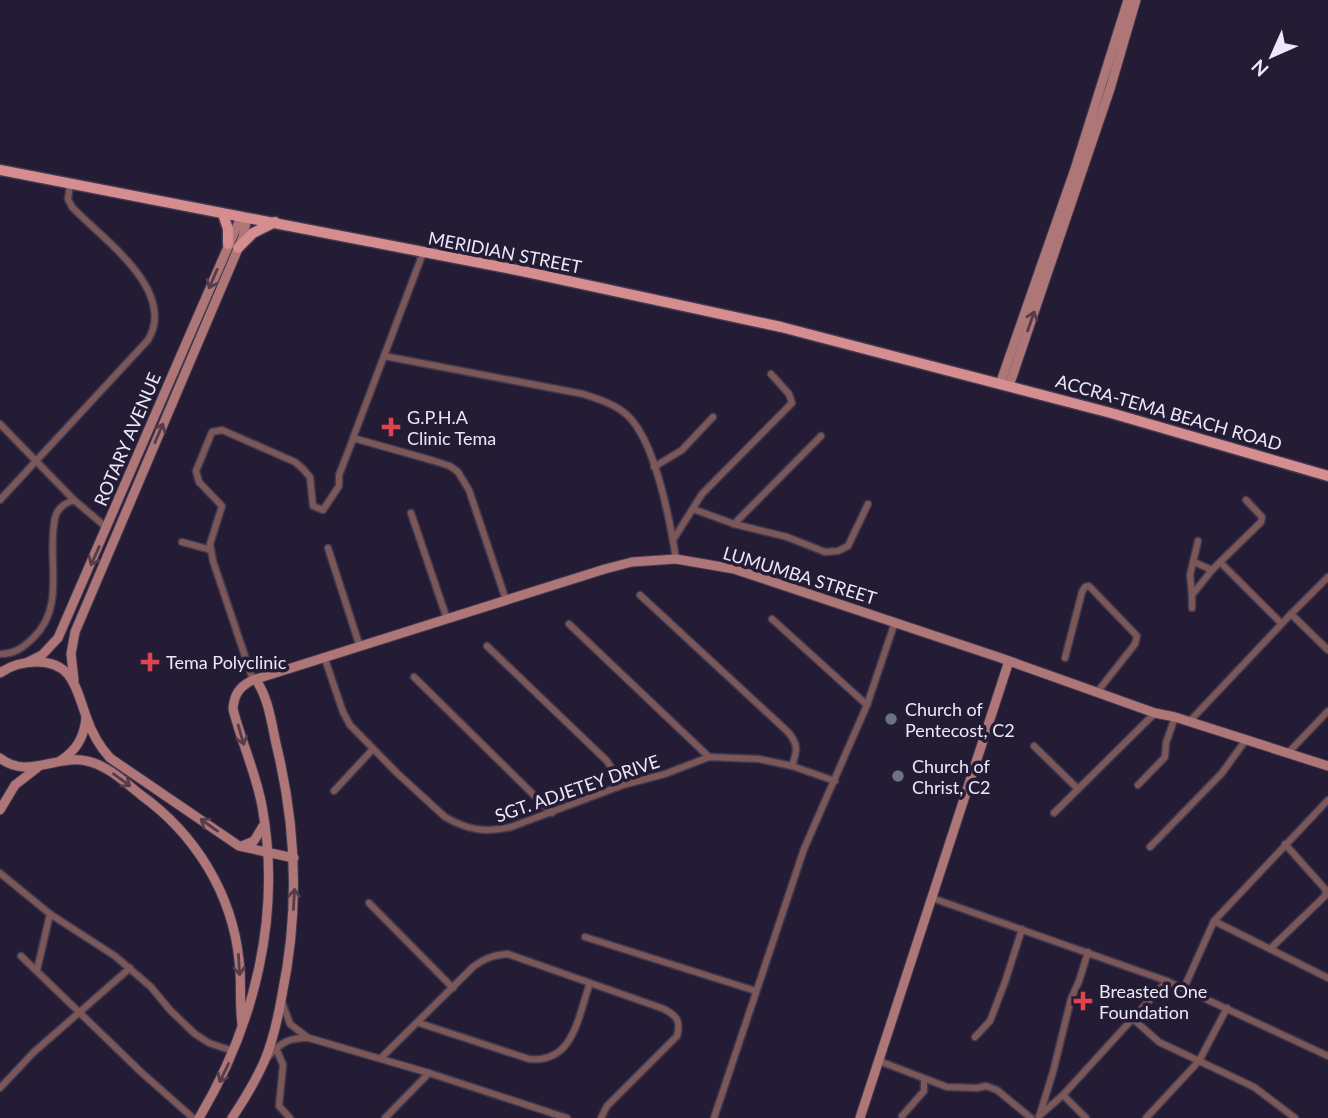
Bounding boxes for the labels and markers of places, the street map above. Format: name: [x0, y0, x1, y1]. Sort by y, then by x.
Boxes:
place label: G.P.H.A Clinic Tema: [407, 406, 496, 449]
marker: G.P.H.A Clinic Tema: [381, 417, 401, 437]
place label: Tema Polyclinic: [166, 651, 287, 673]
marker: Tema Polyclinic: [140, 652, 160, 672]
place label: Church of Pentecost, C2: [905, 698, 1015, 741]
marker: Church of Pentecost, C2: [883, 711, 899, 727]
place label: Church of Christ, C2: [912, 755, 991, 798]
marker: Church of Christ, C2: [890, 768, 906, 784]
place label: Breasted One Foundation: [1099, 980, 1207, 1023]
marker: Breasted One Foundation: [1073, 991, 1093, 1011]

